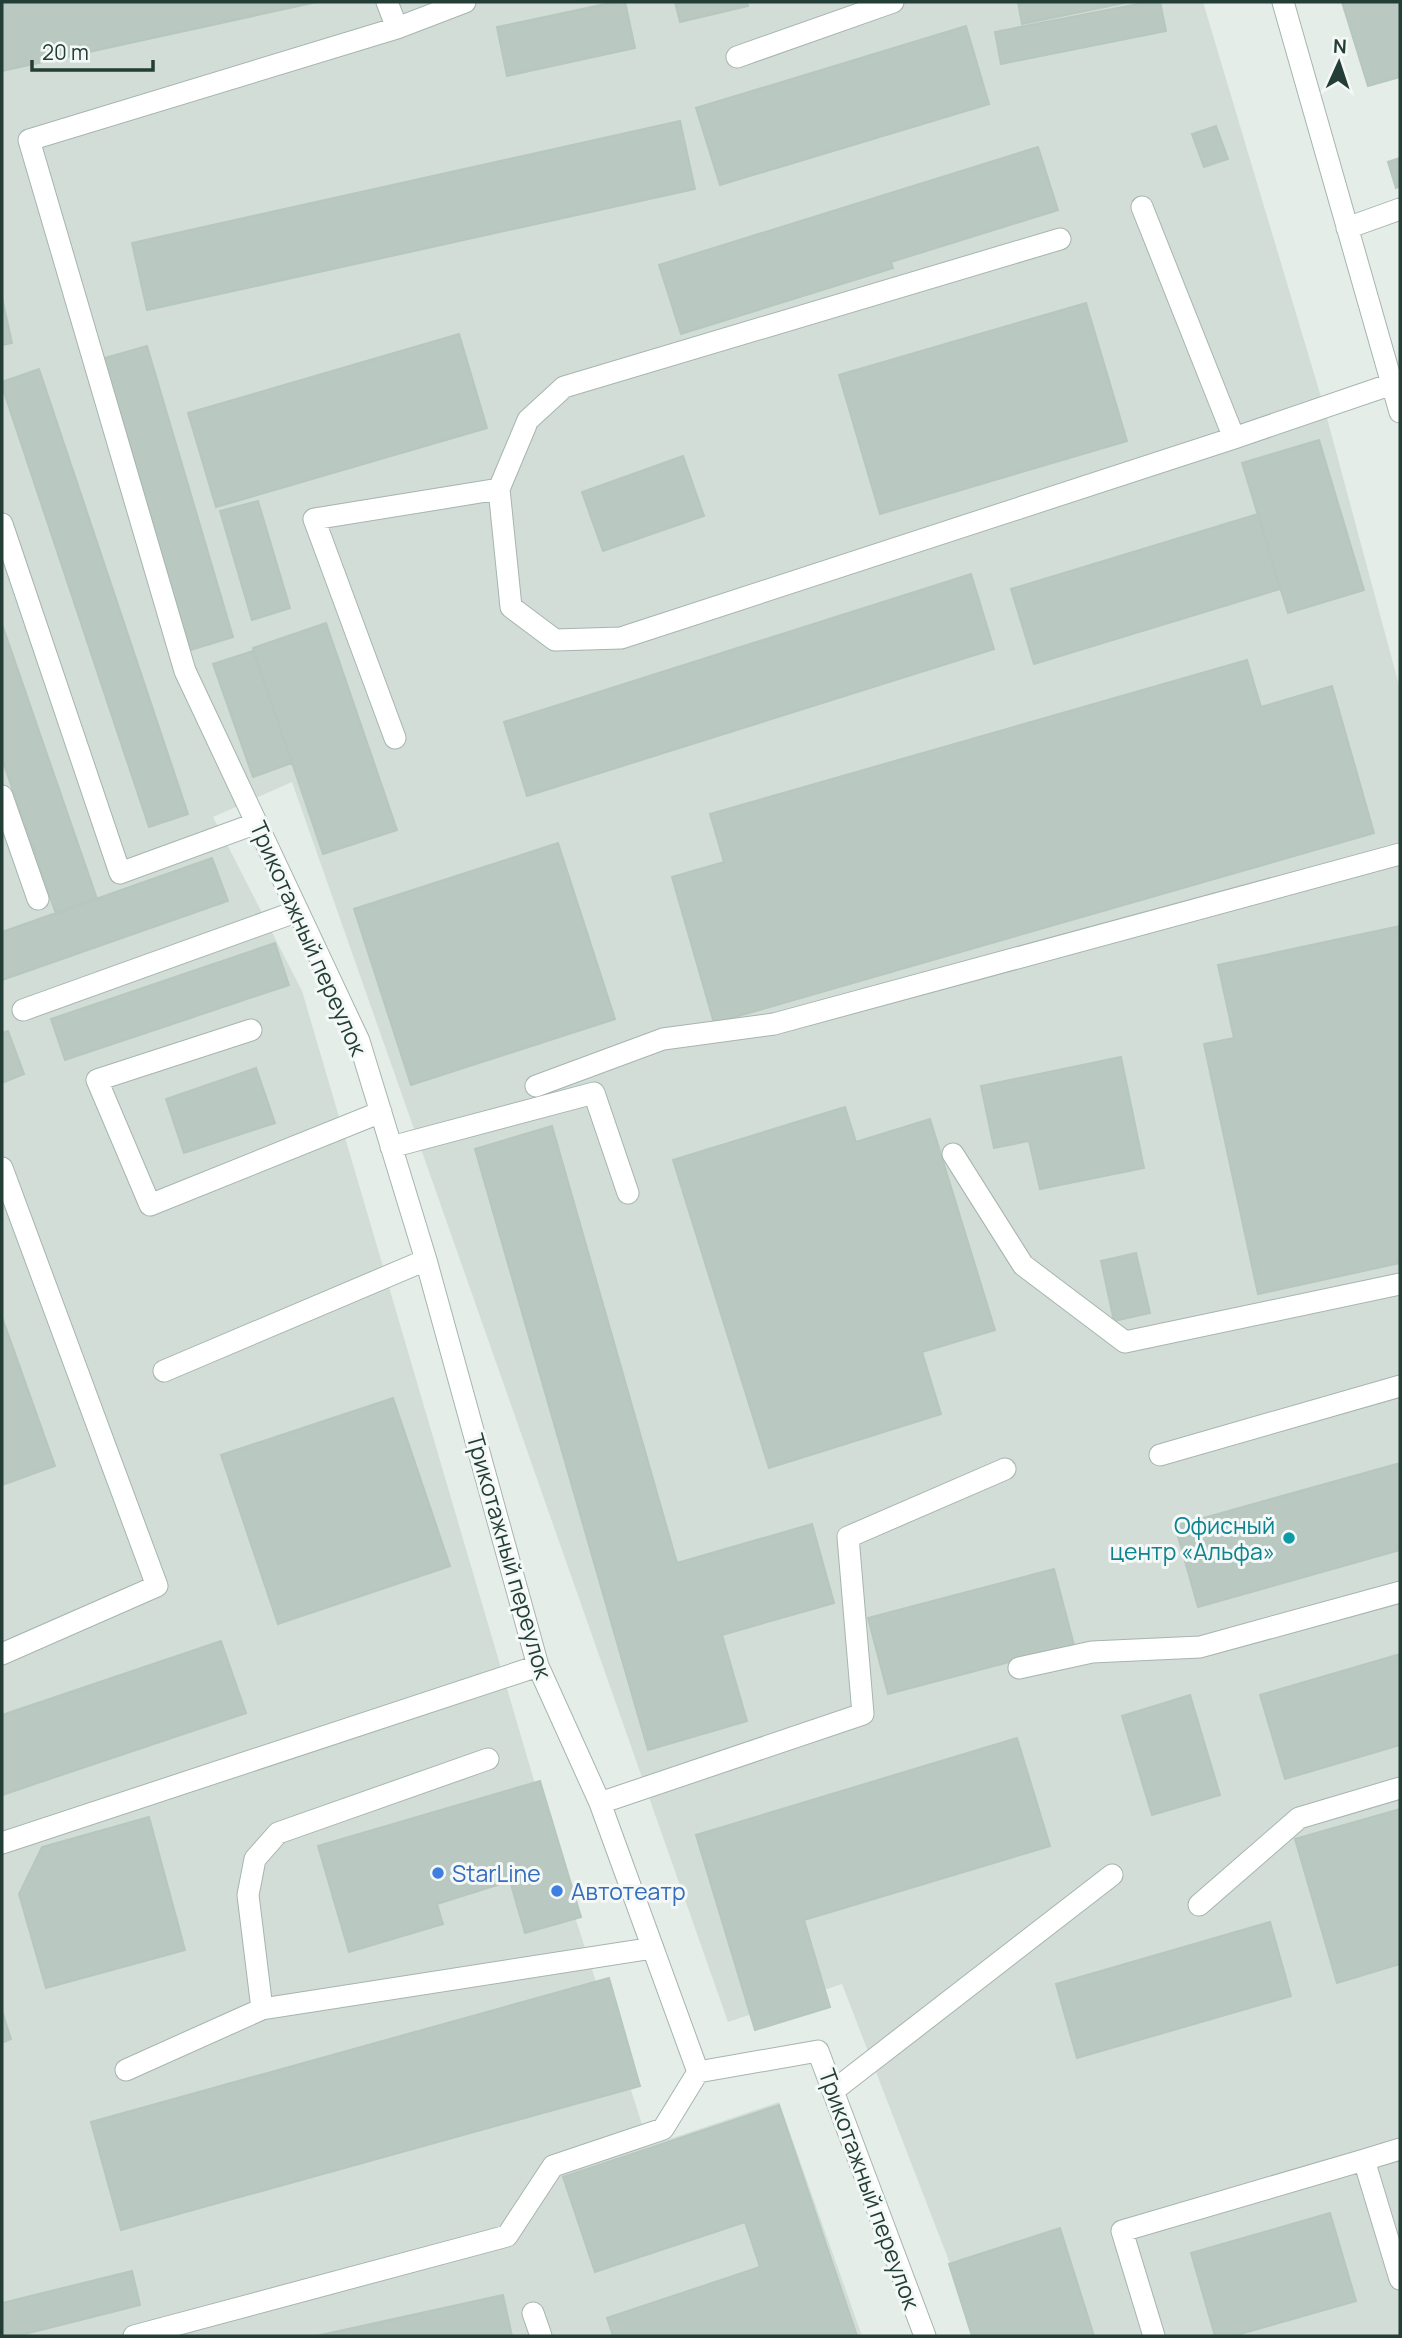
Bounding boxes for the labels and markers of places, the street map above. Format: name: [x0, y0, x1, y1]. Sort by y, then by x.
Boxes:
place label: Офисный центр «Альфа»: [1110, 1509, 1275, 1567]
marker: Офисный центр «Альфа»: [1281, 1530, 1297, 1546]
place label: StarLine: [452, 1857, 541, 1889]
marker: StarLine: [430, 1865, 446, 1881]
place label: Автотеатр: [571, 1875, 686, 1907]
marker: Автотеатр: [549, 1883, 565, 1899]

